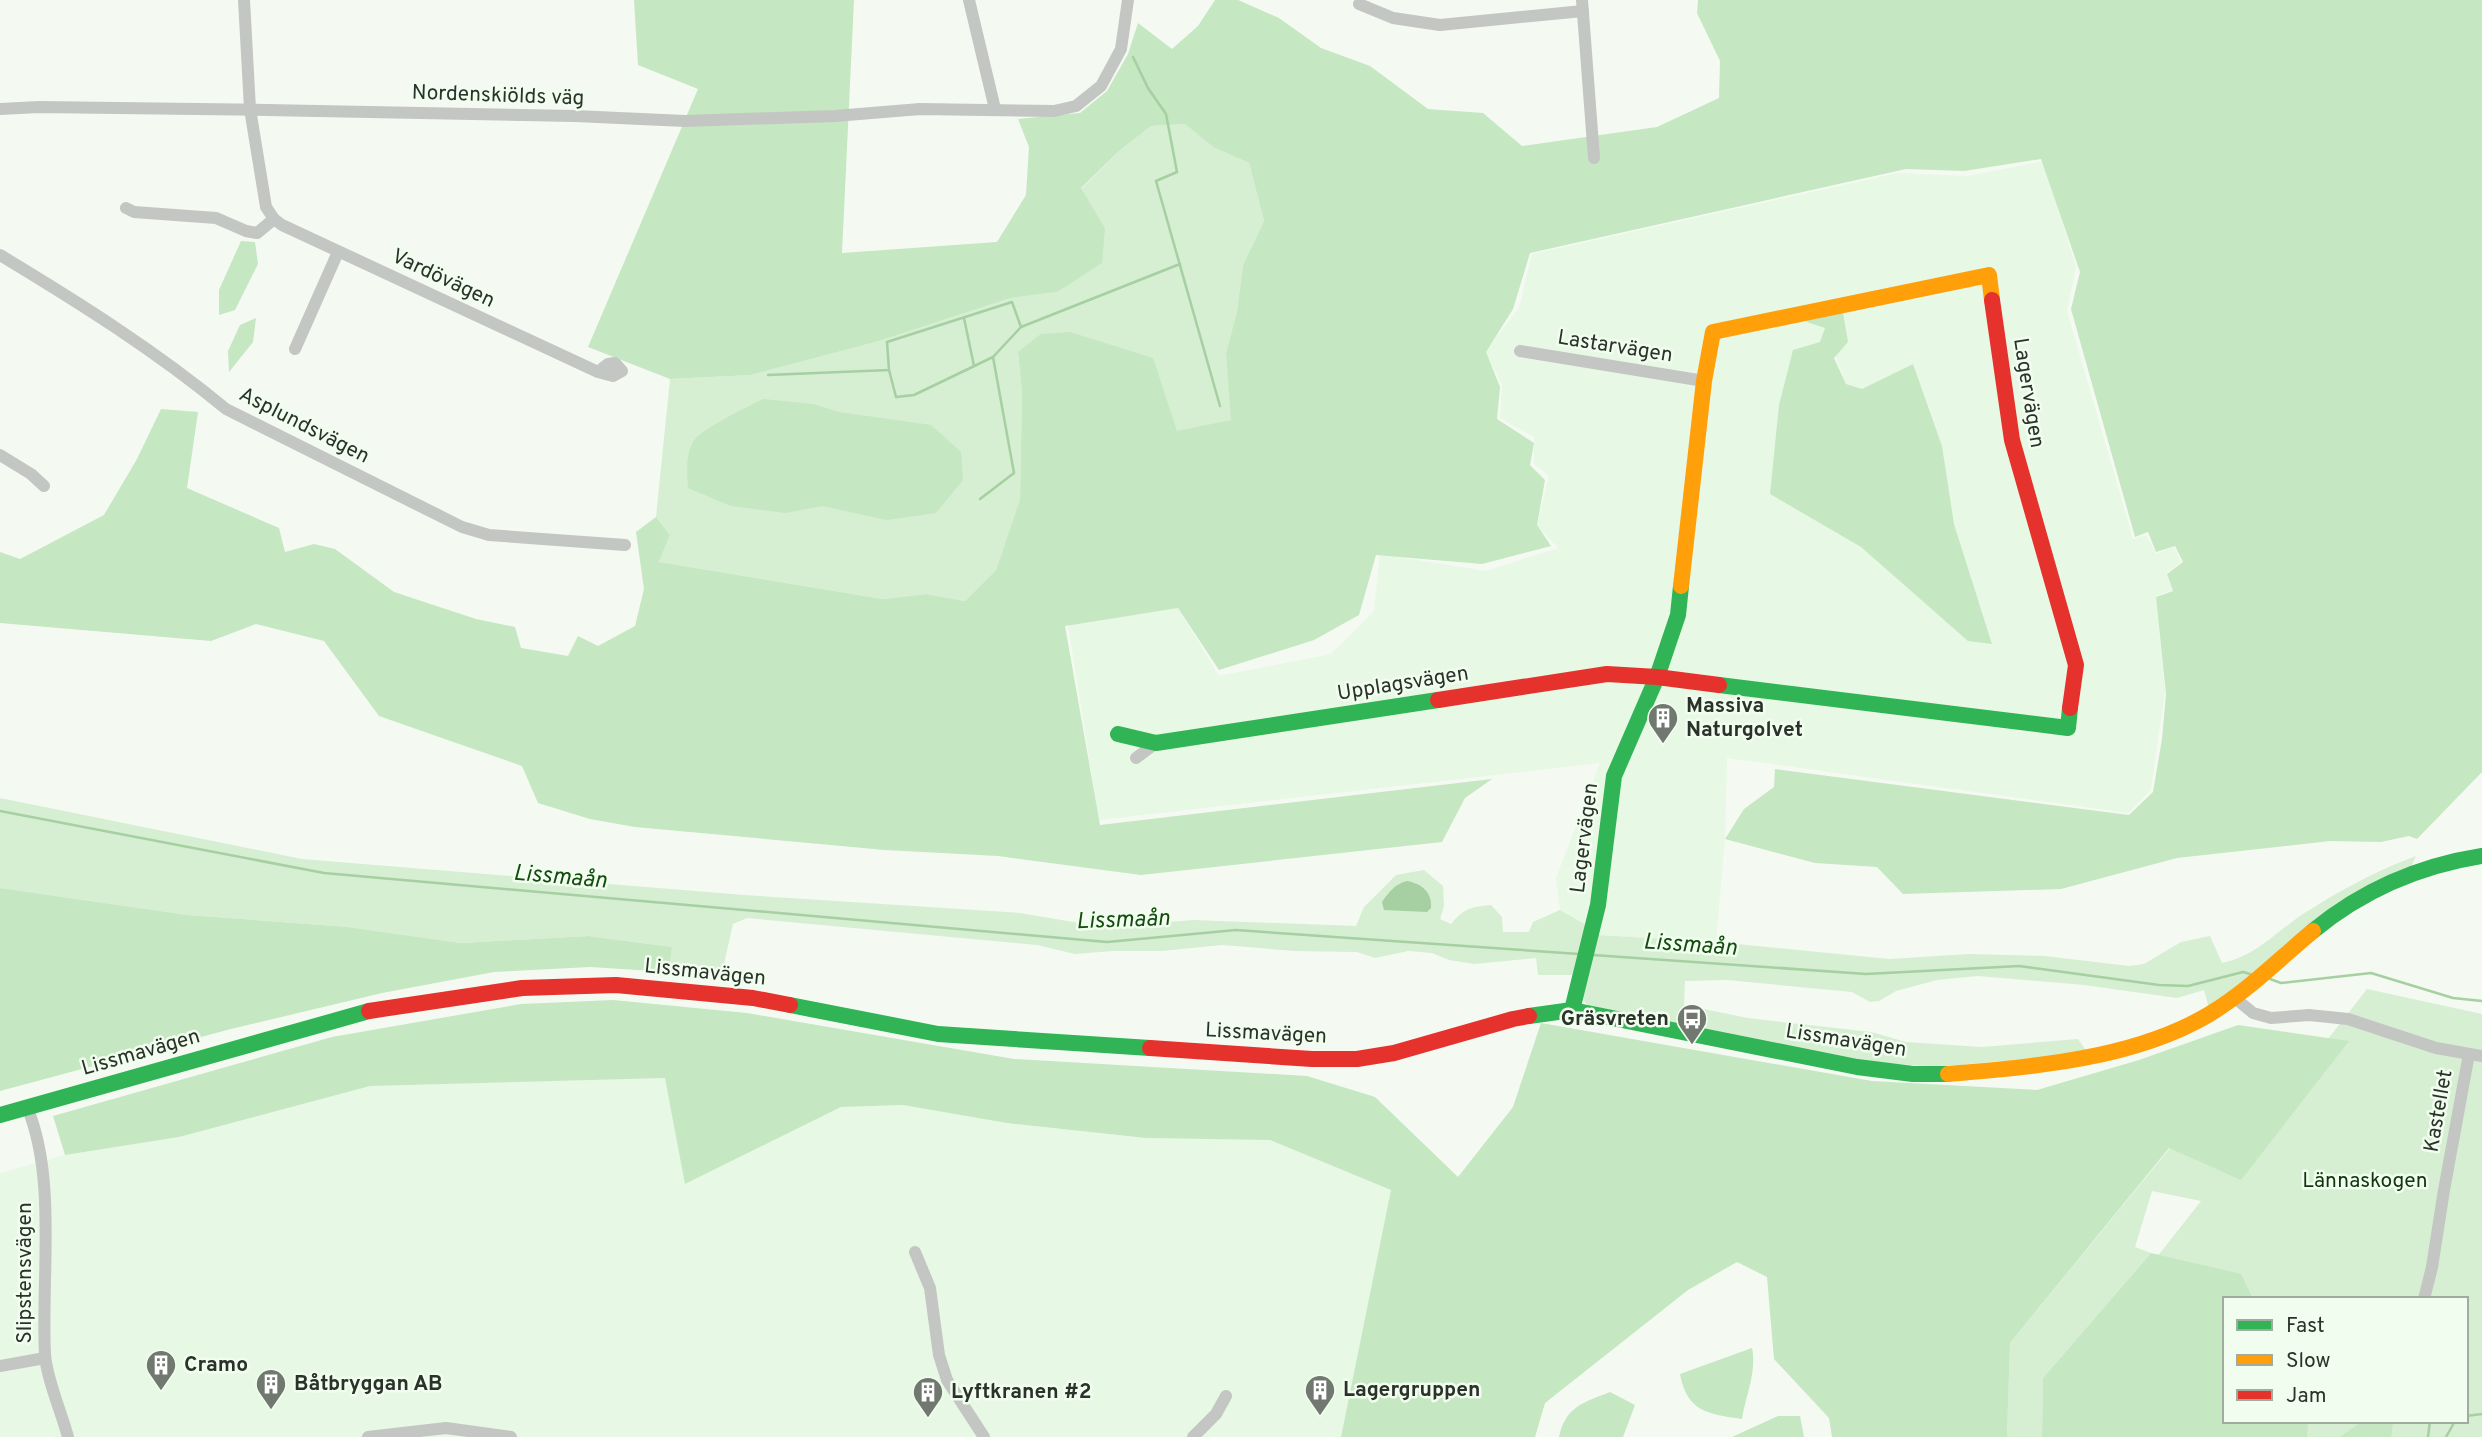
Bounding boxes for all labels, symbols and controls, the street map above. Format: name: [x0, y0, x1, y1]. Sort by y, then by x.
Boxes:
street label: Nordenskiölds väg: [411, 79, 585, 113]
street label: Vardövägen: [387, 243, 499, 315]
street label: Lastarvägen: [1555, 325, 1675, 369]
street label: Lagervägen: [2006, 336, 2050, 450]
street label: Asplundsvägen: [234, 381, 374, 471]
street label: Upplagsvägen: [1335, 660, 1471, 708]
place label: Massiva Naturgolvet: [1686, 693, 1803, 744]
building icon: Massiva Naturgolvet: [1646, 701, 1680, 745]
street label: Lagervägen: [1565, 781, 1605, 895]
water label: Lissmaån: [512, 859, 608, 897]
water label: Lissmaån: [1076, 905, 1171, 937]
water label: Lissmaån: [1642, 928, 1738, 964]
street label: Lissmavägen: [643, 953, 767, 993]
bus stop icon: Gräsvreten: [1675, 1002, 1709, 1046]
place label: Gräsvreten: [1561, 1006, 1669, 1033]
street label: Lissmavägen: [1204, 1017, 1328, 1051]
street label: Lissmavägen: [1784, 1018, 1908, 1064]
street label: Lissmavägen: [79, 1023, 203, 1083]
street label: Kastellet: [2418, 1068, 2460, 1154]
park label: Lännaskogen: [2302, 1168, 2428, 1195]
street label: Slipstensvägen: [12, 1202, 39, 1344]
legend: [2223, 1297, 2468, 1423]
text: Fast: [2286, 1313, 2325, 1340]
building icon: Cramo: [144, 1348, 178, 1392]
text: Slow: [2286, 1348, 2331, 1375]
place label: Cramo: [184, 1352, 248, 1379]
building icon: Båtbryggan AB: [254, 1367, 288, 1411]
place label: Båtbryggan AB: [294, 1371, 443, 1398]
building icon: Lagergruppen: [1303, 1373, 1337, 1417]
building icon: Lyftkranen #2: [911, 1375, 945, 1419]
place label: Lagergruppen: [1343, 1377, 1480, 1404]
place label: Lyftkranen #2: [951, 1379, 1092, 1406]
text: Jam: [2286, 1383, 2327, 1410]

